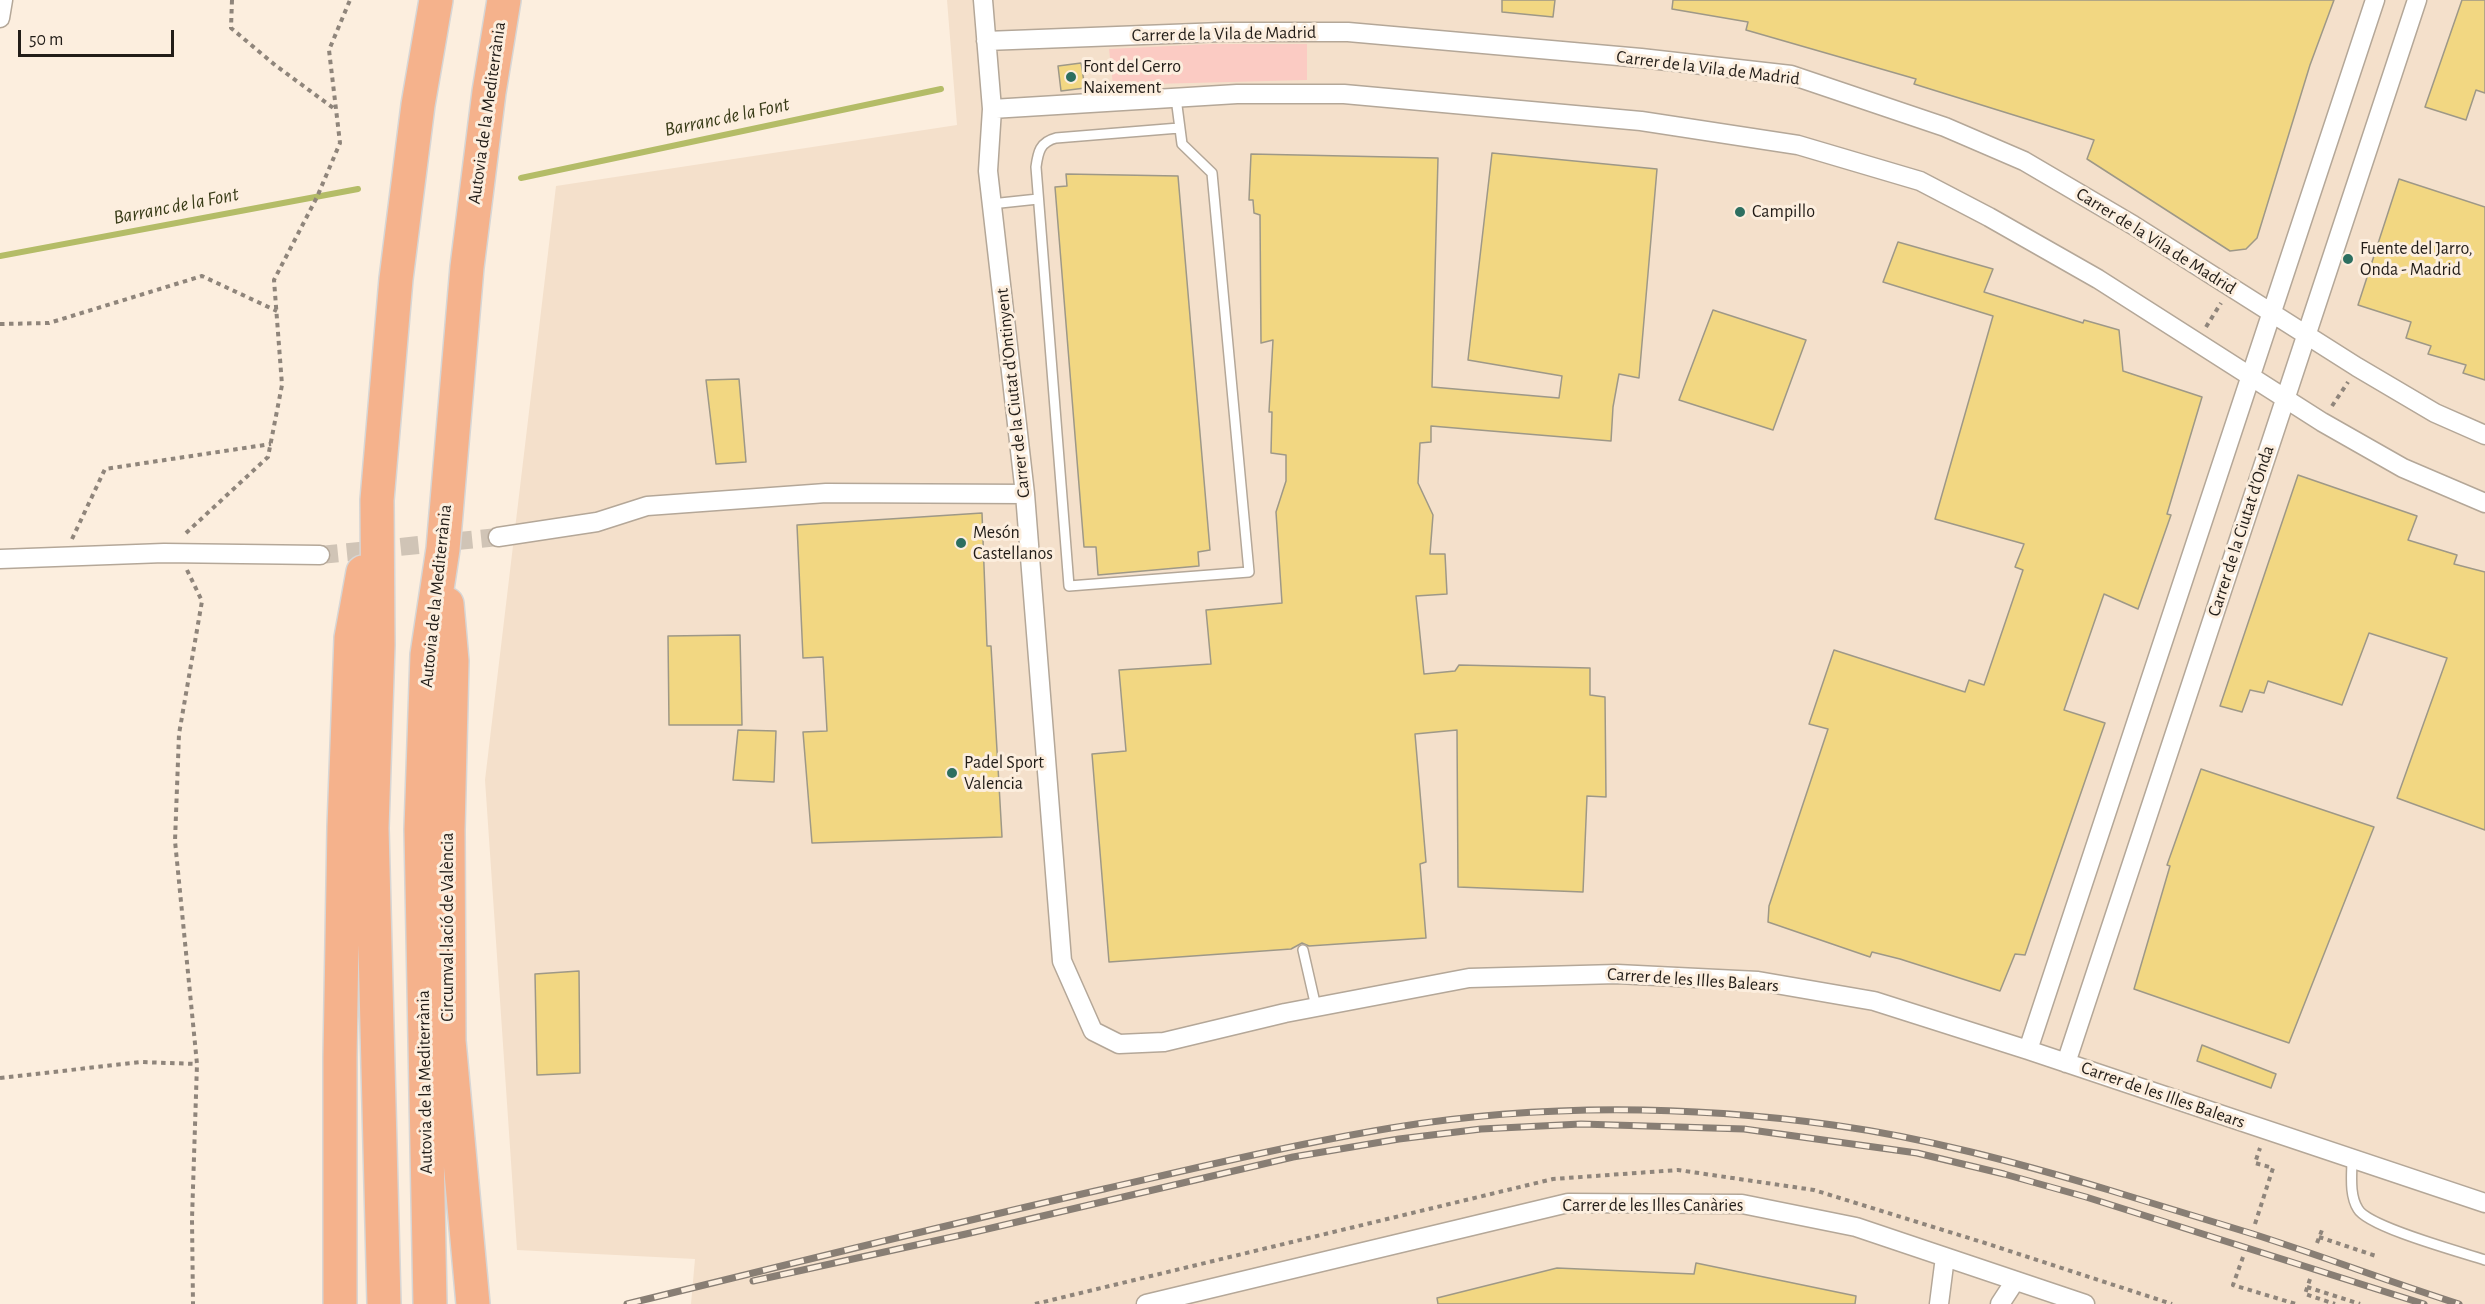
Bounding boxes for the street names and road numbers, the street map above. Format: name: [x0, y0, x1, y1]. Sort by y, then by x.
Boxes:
street label: Autovia de la Mediterrània: [463, 20, 511, 206]
street label: Carrer de la Vila de Madrid: [1132, 22, 1316, 46]
street label: Carrer de la Vila de Madrid: [1615, 46, 1801, 90]
street label: Carrer de la Vila de Madrid: [2072, 183, 2240, 299]
street label: Carrer de la Ciutat d'Ontinyent: [991, 287, 1035, 499]
street label: Carrer de la Ciutat d’Onda: [2203, 443, 2279, 619]
street label: Autovia de la Mediterrània: [416, 503, 456, 689]
street label: Circumval·lació de València: [437, 832, 459, 1022]
street label: Carrer de les Illes Balears: [1606, 963, 1780, 997]
street label: Autovia de la Mediterrània: [413, 990, 437, 1174]
street label: Carrer de les Illes Balears: [2078, 1057, 2248, 1133]
street label: Carrer de les Illes Canàries: [1563, 1195, 1743, 1217]

